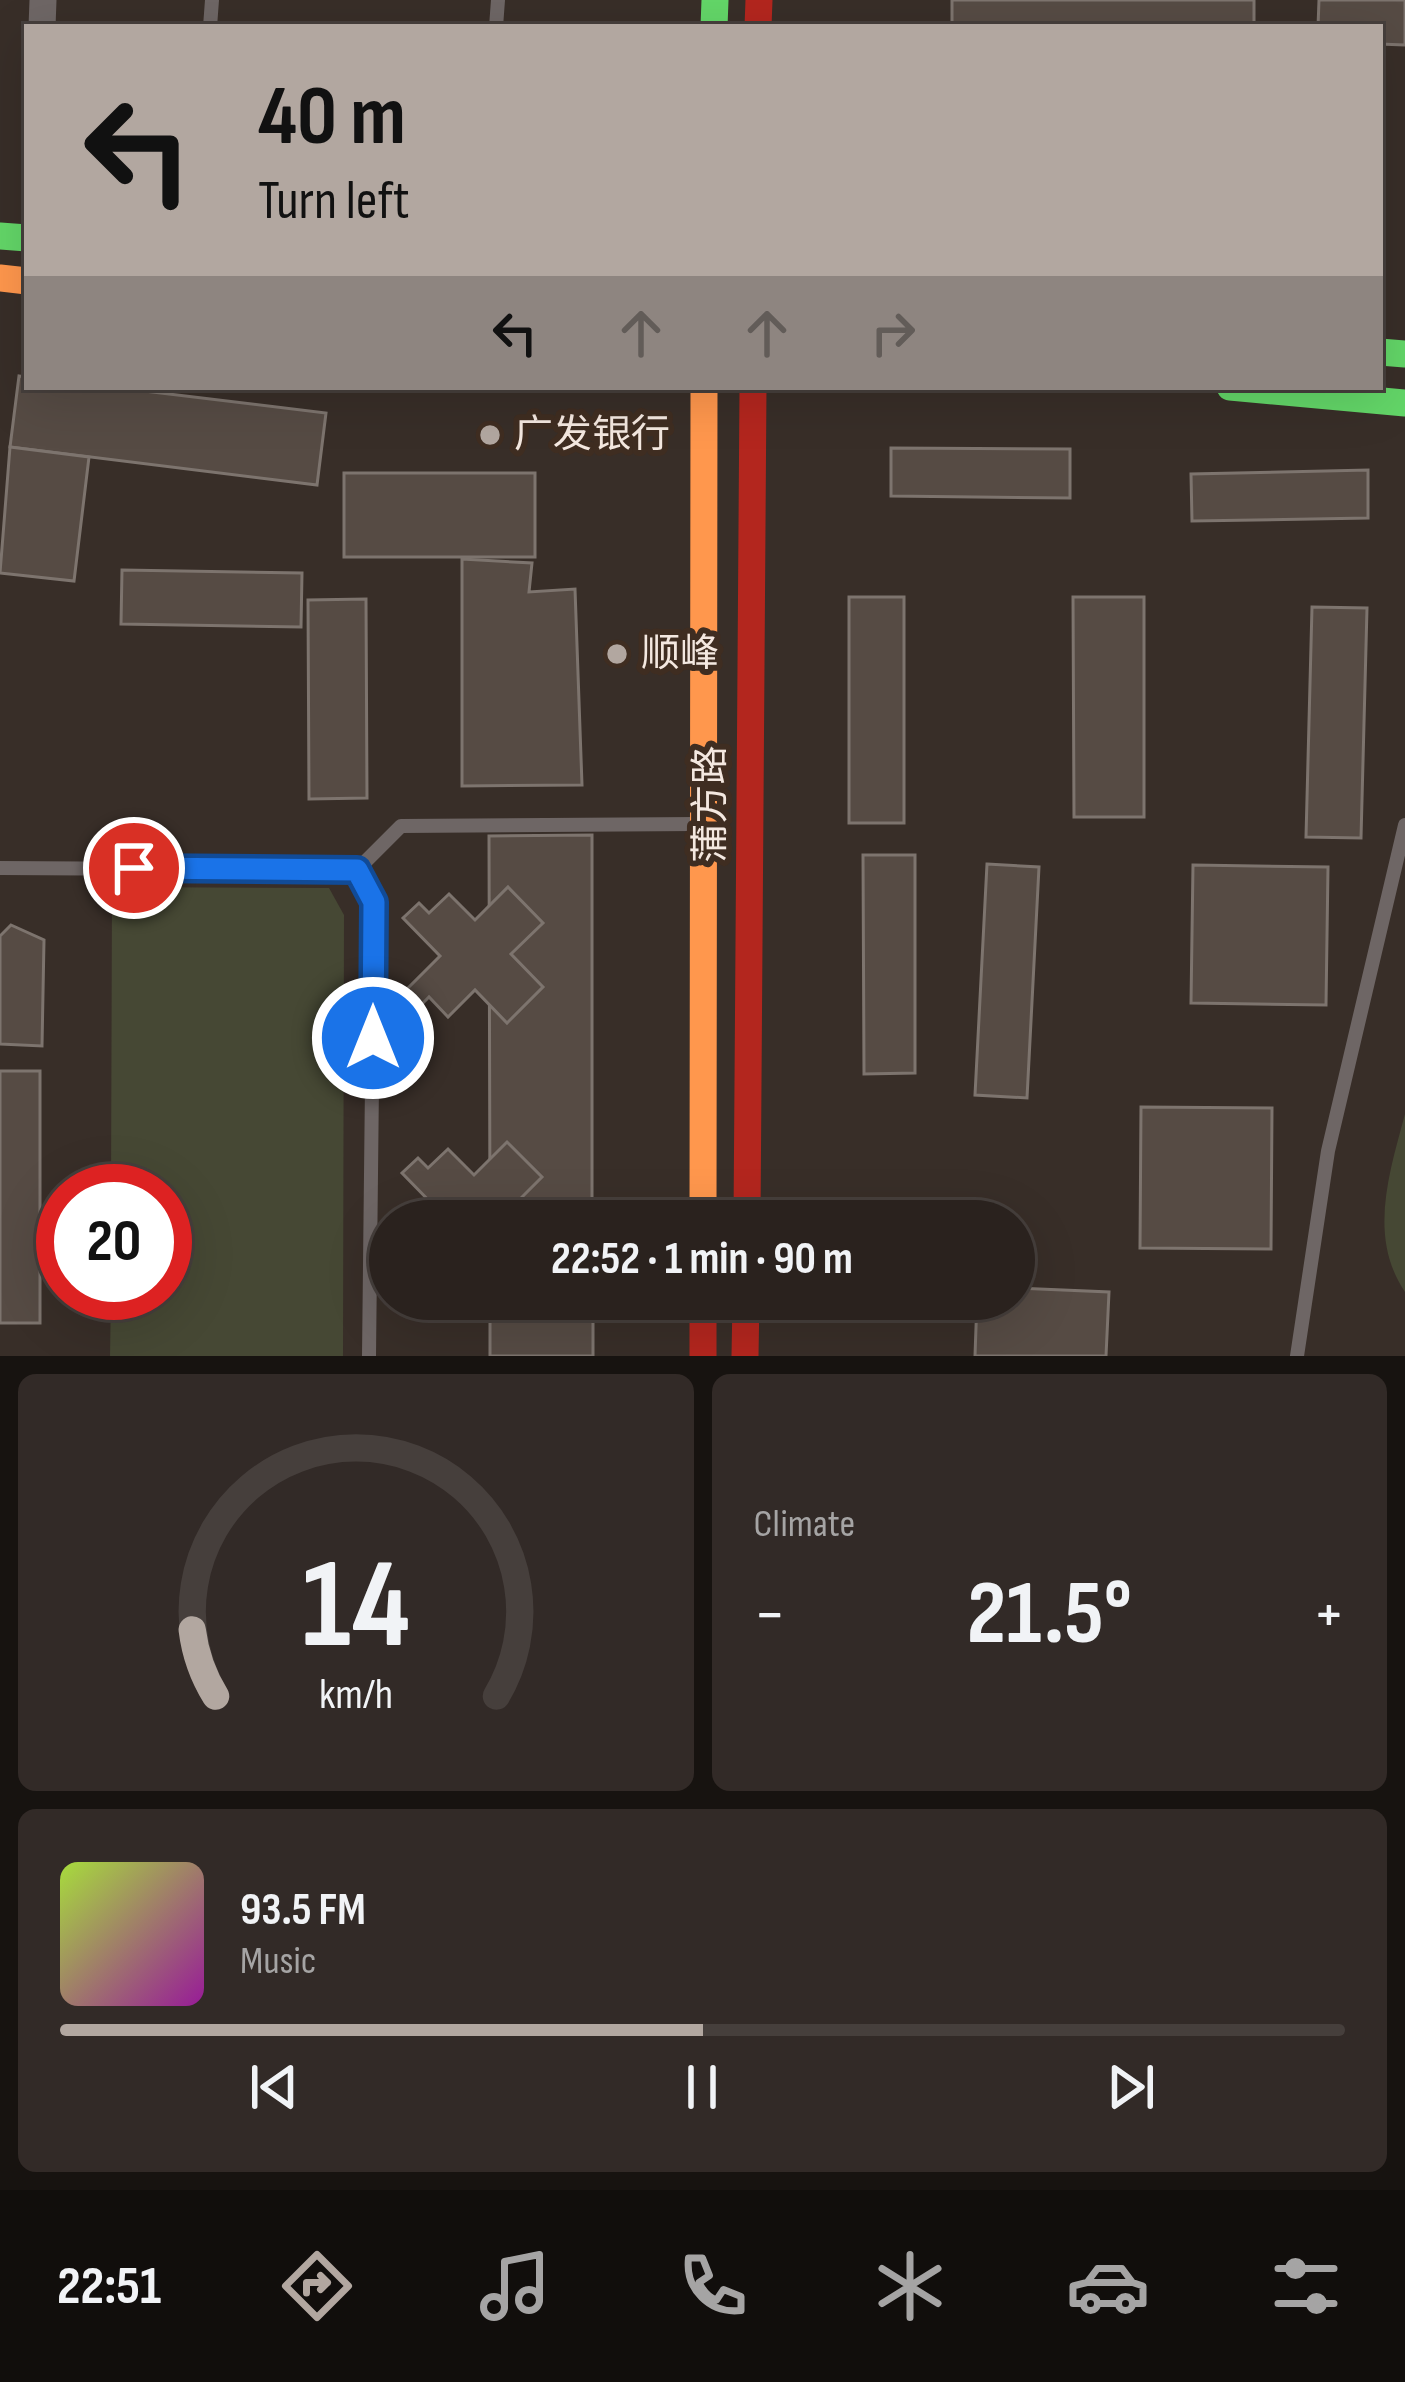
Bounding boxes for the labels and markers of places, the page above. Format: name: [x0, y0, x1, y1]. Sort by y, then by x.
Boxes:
place label: 广发银行: [514, 412, 670, 459]
marker: 广发银行: [477, 422, 503, 448]
place label: 顺峰: [641, 631, 719, 678]
marker: 顺峰: [604, 641, 630, 667]
pin: [83, 817, 185, 919]

